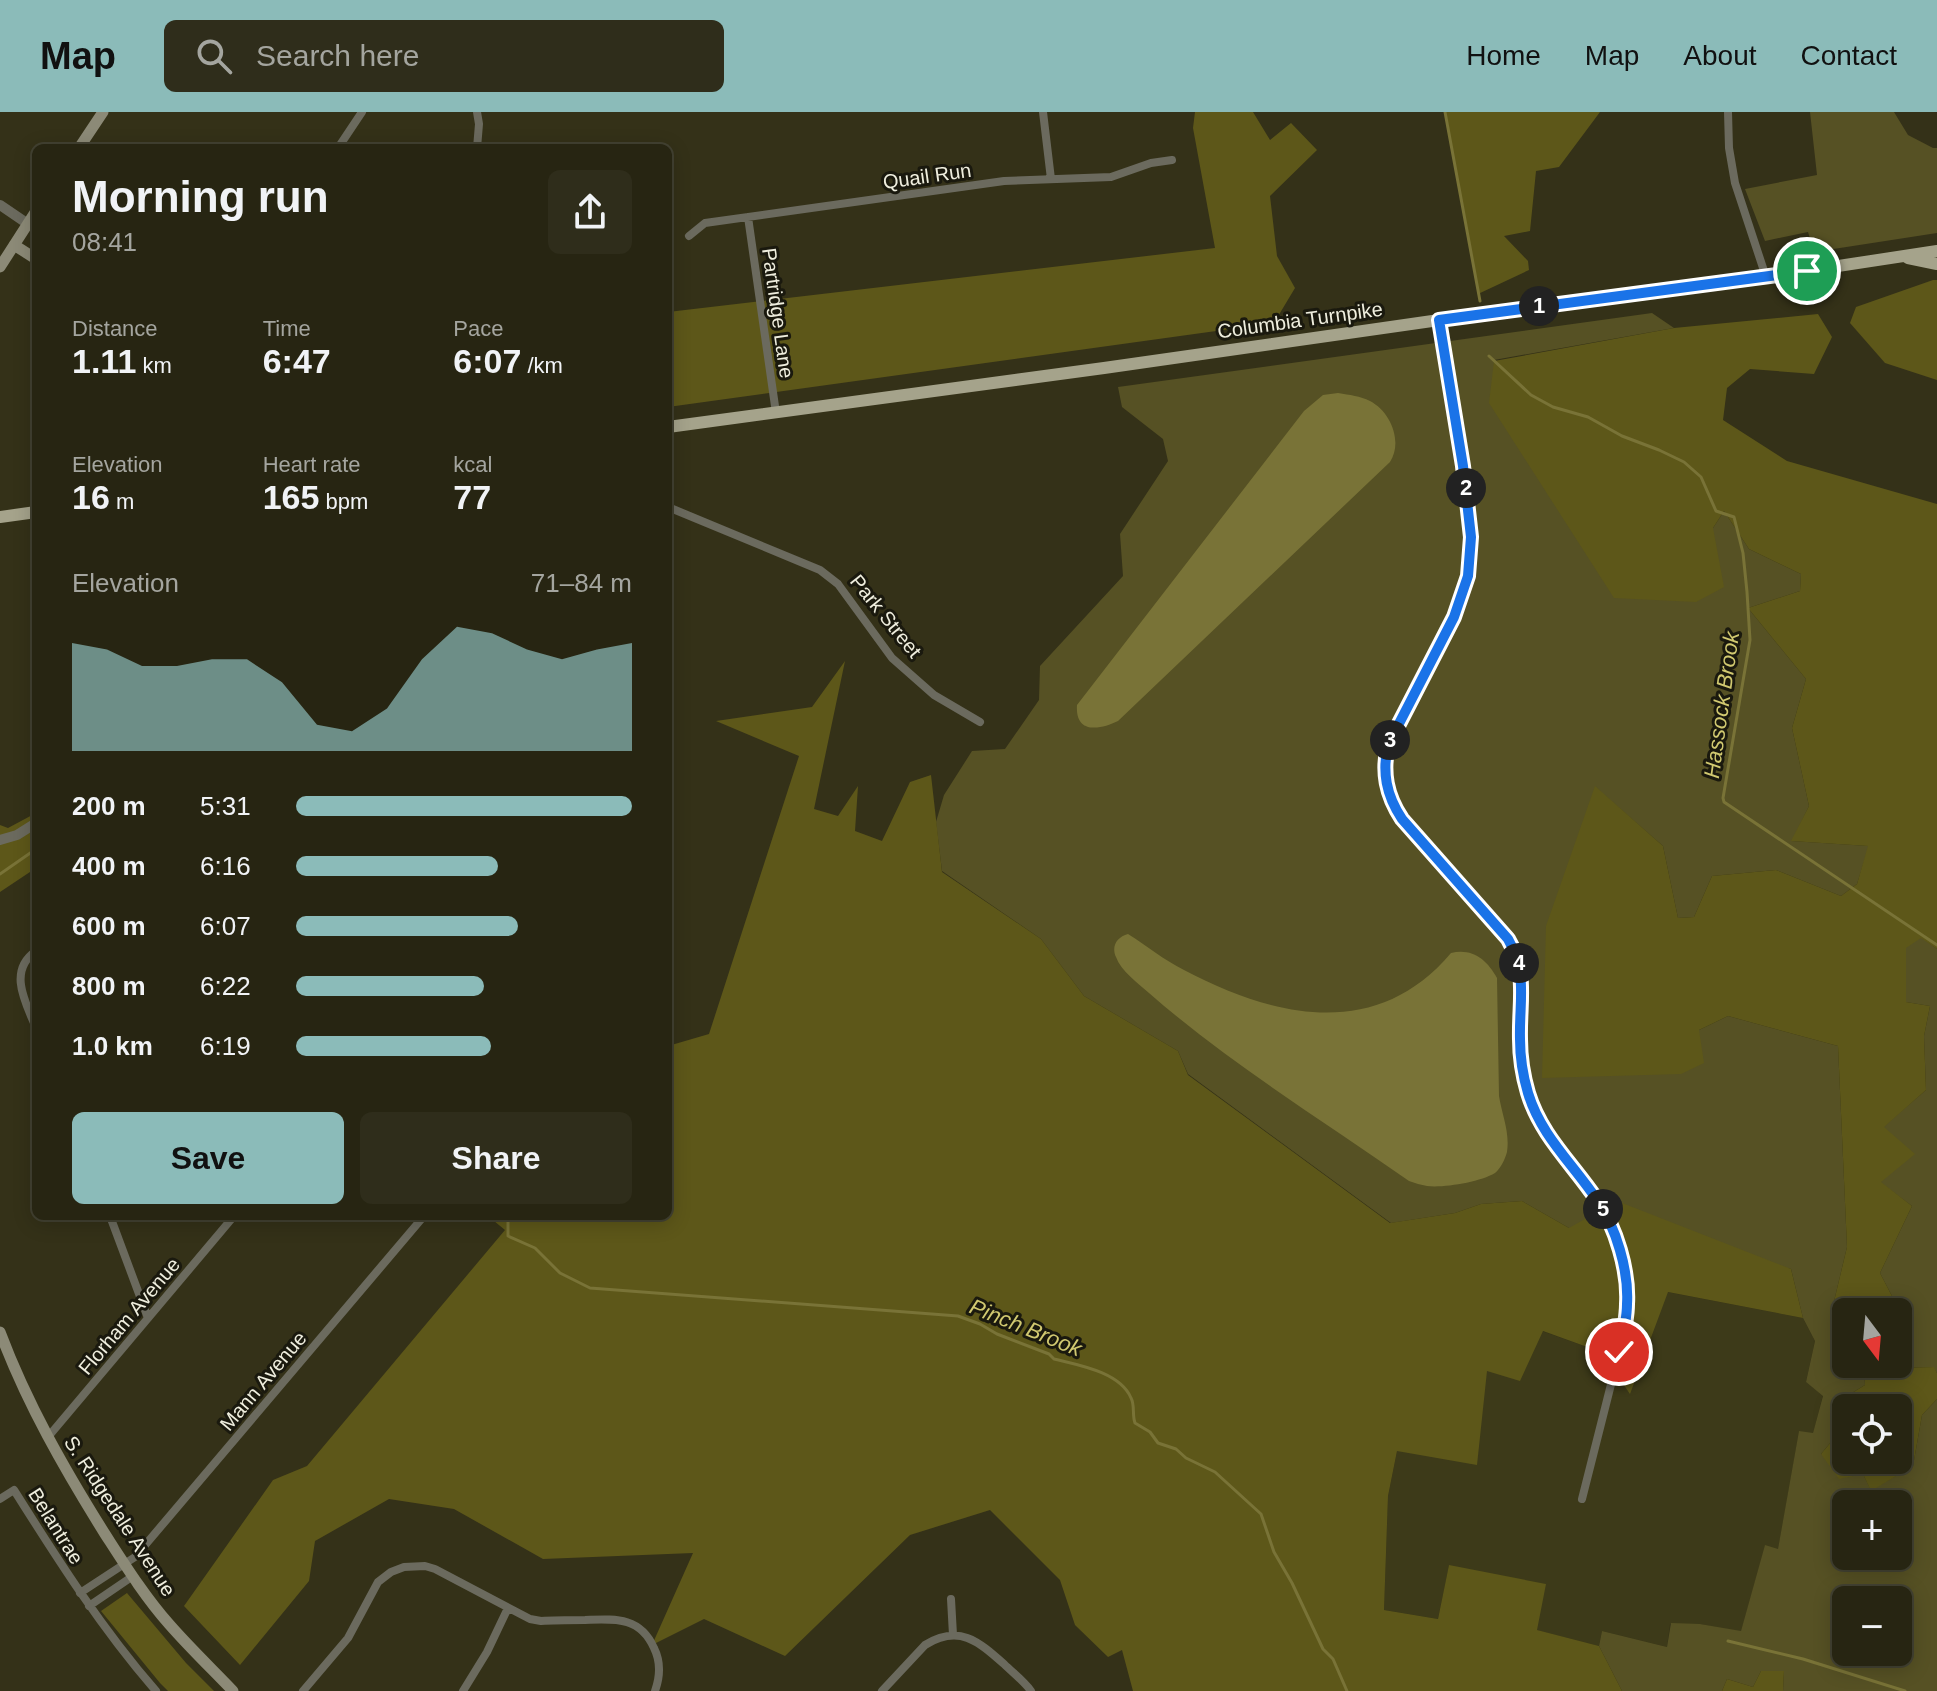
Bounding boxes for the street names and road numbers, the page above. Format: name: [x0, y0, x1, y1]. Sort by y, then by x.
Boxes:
street label: Quail Run: [881, 159, 973, 193]
street label: Partridge Lane: [758, 247, 798, 379]
street label: Columbia Turnpike: [1216, 298, 1384, 342]
street label: Park Street: [846, 570, 926, 662]
street label: Florham Avenue: [74, 1253, 184, 1379]
street label: Mann Avenue: [215, 1327, 311, 1435]
street label: S. Ridgedale Avenue: [60, 1432, 180, 1600]
street label: Belantrae: [24, 1484, 88, 1568]

